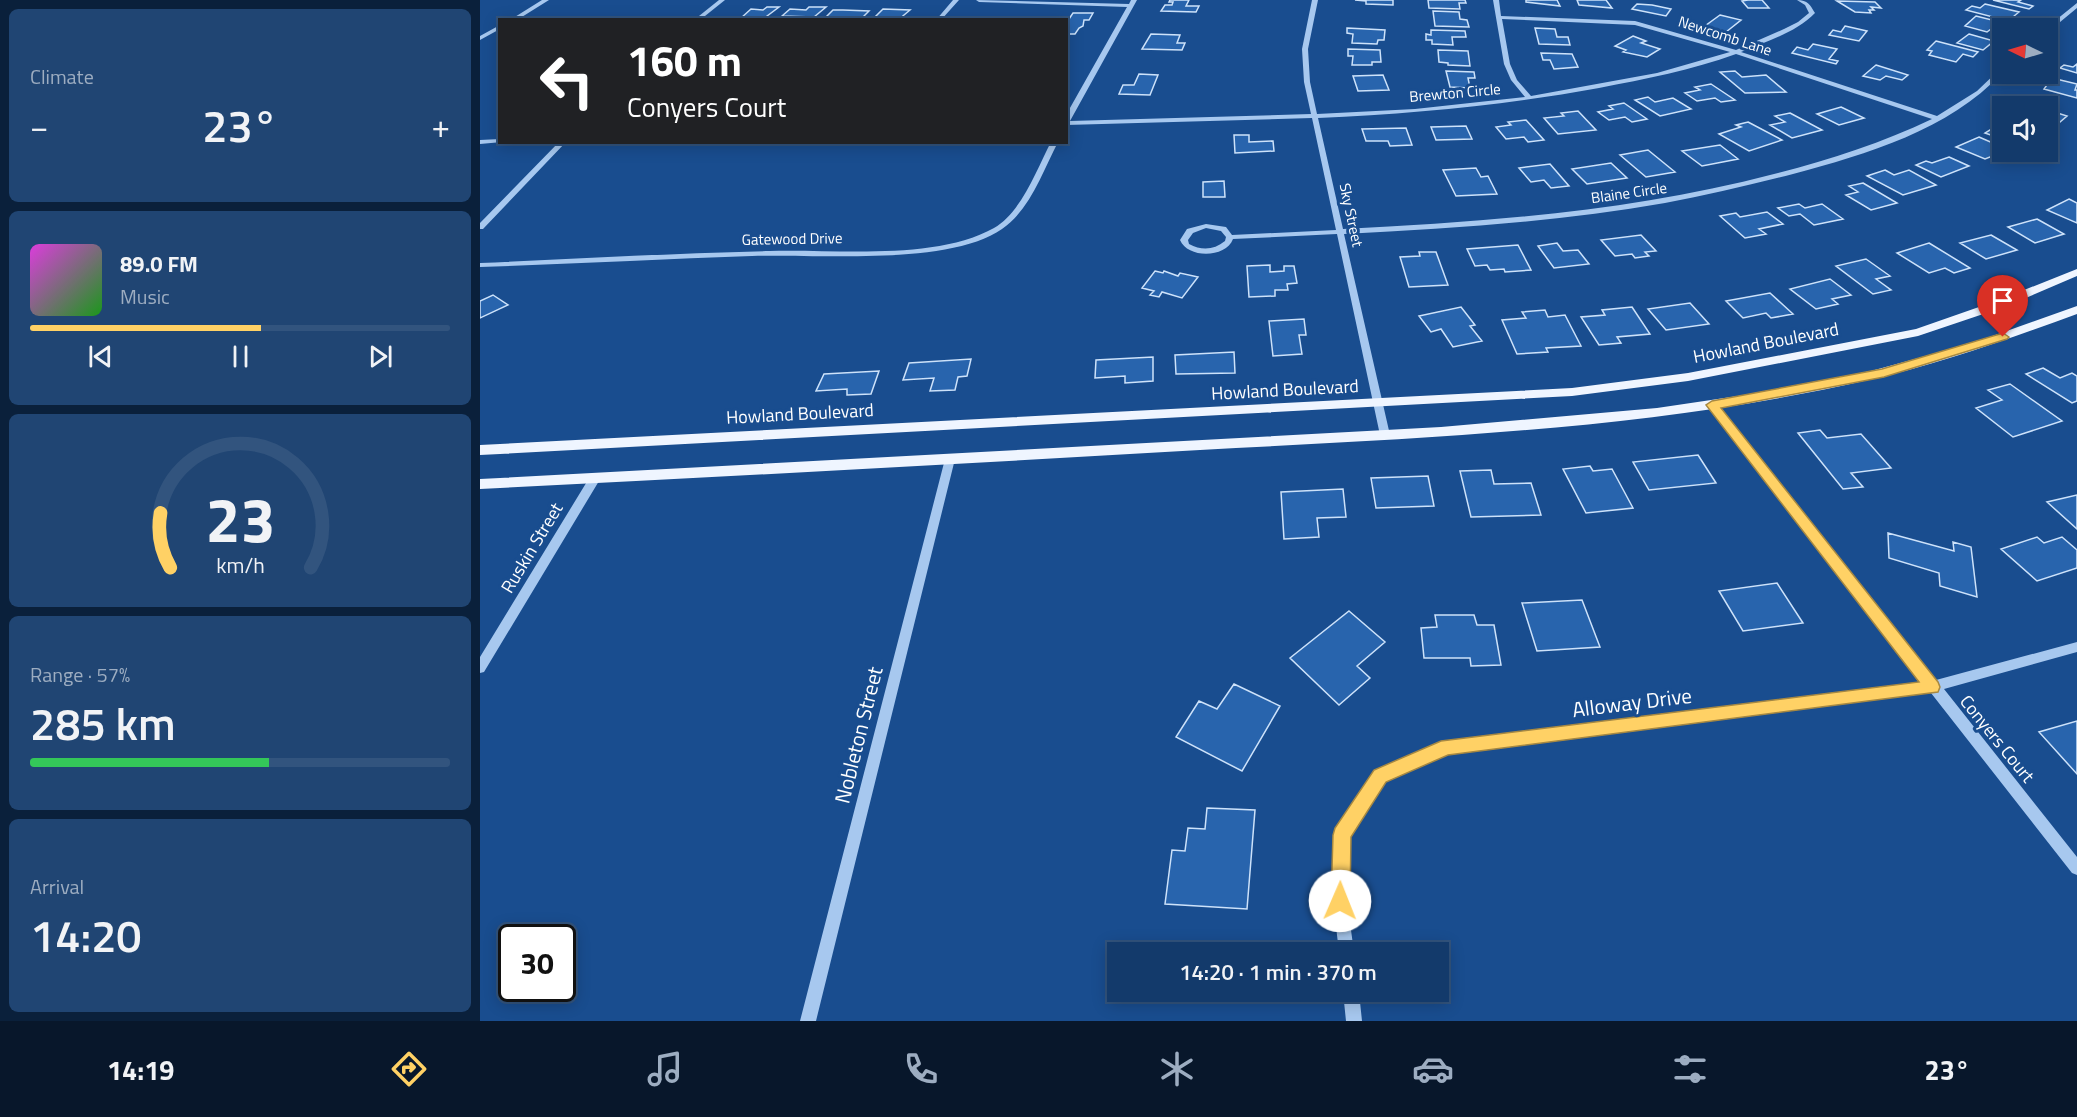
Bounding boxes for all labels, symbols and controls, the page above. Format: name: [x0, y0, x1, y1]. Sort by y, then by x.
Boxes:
street label: Newcomb Lane: [1675, 10, 1775, 62]
north arrow: [1992, 18, 2058, 84]
map controls: [1992, 18, 2058, 162]
text: 160 m: [627, 28, 742, 92]
icon: left: [528, 42, 606, 120]
text: Climate: [30, 61, 94, 92]
street label: Brewton Circle: [1408, 77, 1502, 108]
text: Conyers Court: [627, 86, 786, 127]
text: 23°: [202, 91, 278, 159]
button: sound: [1992, 96, 2058, 162]
text: −: [30, 101, 48, 151]
text: +: [432, 101, 450, 151]
street label: Blaine Circle: [1589, 176, 1668, 209]
street label: Sky Street: [1334, 181, 1370, 250]
street label: Gatewood Drive: [741, 226, 843, 251]
text: 89.0 FM: [120, 247, 198, 281]
pin: [1977, 275, 2028, 337]
text: Music: [120, 281, 170, 312]
icon: arrive: [1986, 284, 2019, 317]
street label: Howland Boulevard: [1691, 315, 1841, 370]
icon: previous: [84, 340, 117, 373]
icon: pause: [224, 340, 257, 373]
icon: next: [364, 340, 397, 373]
street label: Howland Boulevard: [1210, 372, 1359, 407]
street label: Howland Boulevard: [725, 396, 874, 431]
text: 23: [205, 471, 275, 566]
street label: Ruskin Street: [494, 497, 570, 598]
text: km/h: [216, 549, 264, 581]
text: Range · 57%: [30, 659, 130, 690]
street label: Nobleton Street: [826, 662, 891, 807]
street label: Alloway Drive: [1570, 679, 1693, 725]
text: 285 km: [30, 689, 176, 757]
street label: Conyers Court: [1954, 689, 2042, 789]
position arrow: [1308, 869, 1372, 933]
text: Arrival: [30, 871, 84, 902]
text: 14:20: [30, 901, 142, 969]
speed limit sign: 30: [498, 924, 576, 1002]
text: 14:20 · 1 min · 370 m: [1179, 955, 1377, 989]
icon: directions: [388, 1048, 430, 1090]
icon: music: [644, 1048, 686, 1090]
icon: phone: [900, 1048, 942, 1090]
icon: climate: [1156, 1048, 1198, 1090]
icon: car: [1412, 1048, 1454, 1090]
icon: filters: [1669, 1048, 1711, 1090]
text: 14:19: [107, 1049, 174, 1090]
text: 23°: [1925, 1049, 1970, 1090]

